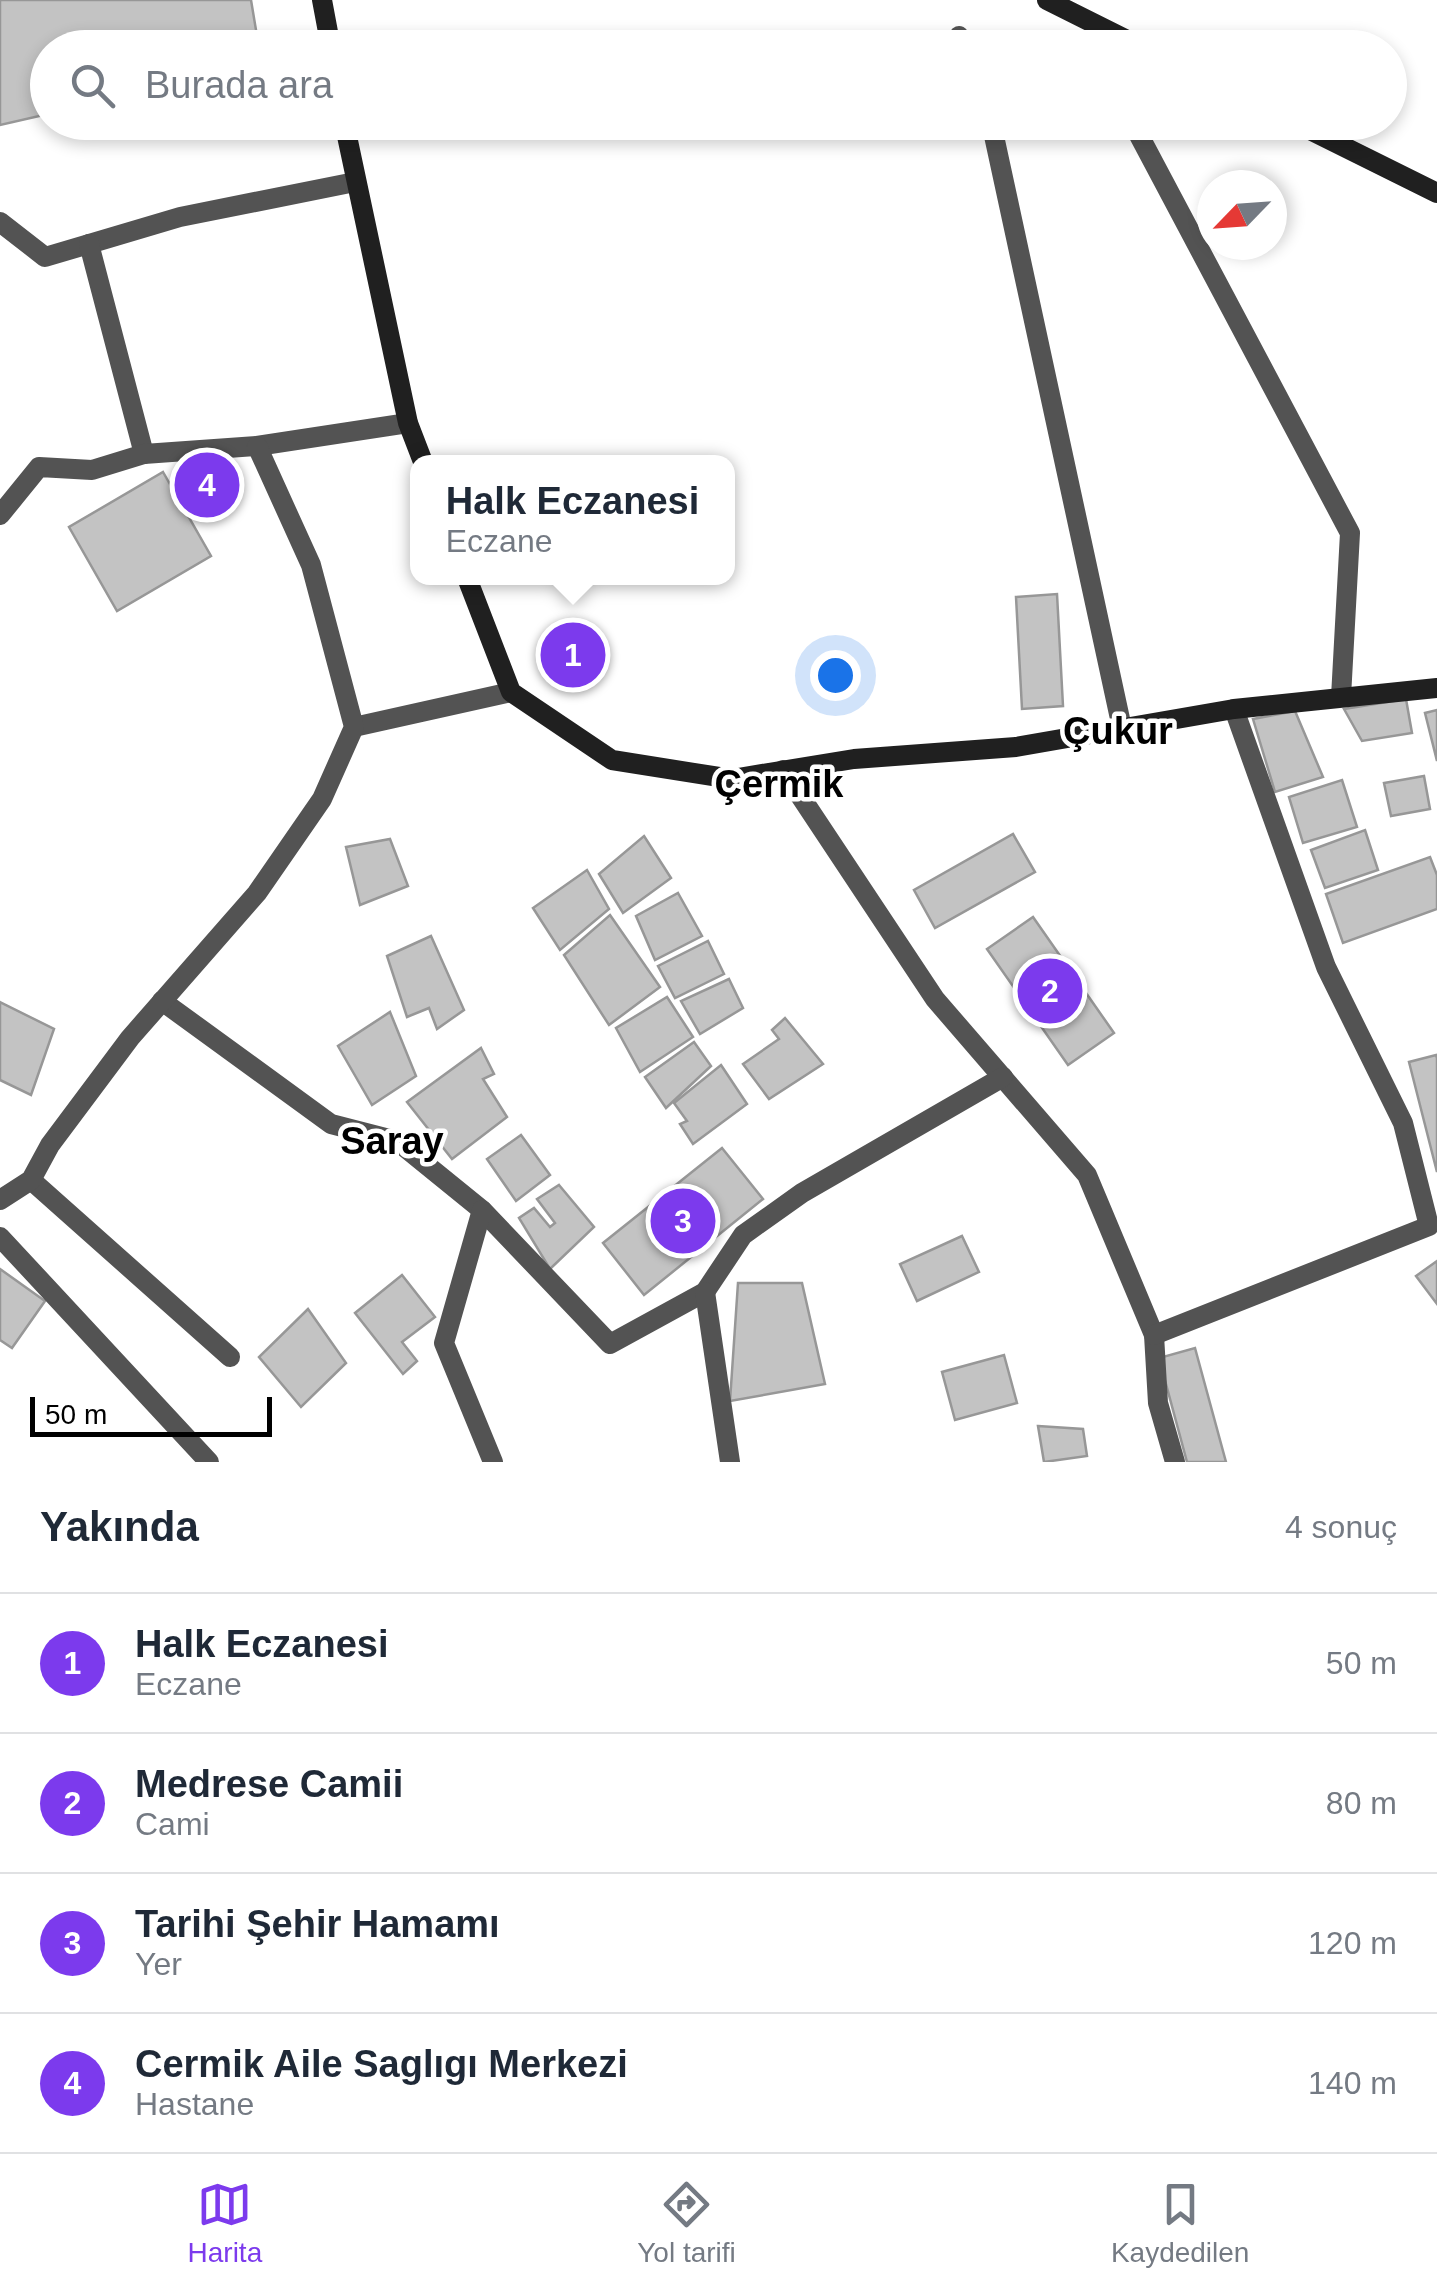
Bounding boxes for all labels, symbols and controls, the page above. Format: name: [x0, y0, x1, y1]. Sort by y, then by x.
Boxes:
search box: [30, 30, 1407, 140]
icon: search: [65, 58, 120, 113]
text: Burada ara: [145, 64, 333, 106]
north arrow: [1197, 170, 1287, 260]
pin: 4: [174, 448, 240, 522]
popup: [410, 455, 735, 585]
text: Halk Eczanesi: [446, 480, 699, 522]
text: Eczane: [446, 523, 552, 559]
pin: 1: [540, 618, 606, 692]
your location: [810, 650, 861, 701]
district label: Çukur: [1063, 710, 1173, 752]
district label: Çermik: [715, 763, 844, 805]
pin: 2: [1018, 954, 1082, 1028]
district label: Saray: [340, 1120, 444, 1162]
pin: 3: [650, 1184, 716, 1258]
scale bar: [30, 1392, 272, 1436]
text: 50 m: [45, 1399, 107, 1430]
text: Yakında: [40, 1503, 199, 1550]
text: 4 sonuç: [1285, 1509, 1397, 1545]
text: Halk Eczanesi: [135, 1623, 388, 1665]
text: 1: [64, 1645, 81, 1681]
text: 50 m: [1326, 1645, 1397, 1681]
text: Eczane: [135, 1666, 242, 1702]
text: Medrese Camii: [135, 1763, 403, 1805]
text: 2: [64, 1785, 81, 1821]
text: 80 m: [1326, 1785, 1397, 1821]
text: Cami: [135, 1806, 210, 1842]
text: Tarihi Şehir Hamamı: [135, 1903, 500, 1945]
text: 3: [64, 1925, 81, 1961]
text: 120 m: [1308, 1925, 1397, 1961]
text: Yer: [135, 1946, 182, 1982]
text: Cermik Aile Saglıgı Merkezi: [135, 2043, 628, 2085]
text: 4: [64, 2065, 81, 2101]
text: 140 m: [1308, 2065, 1397, 2101]
text: Hastane: [135, 2086, 254, 2122]
tab: Harita: [188, 2177, 262, 2269]
tab: Yol tarifi: [637, 2177, 736, 2269]
tab: Kaydedilen: [1111, 2177, 1249, 2269]

